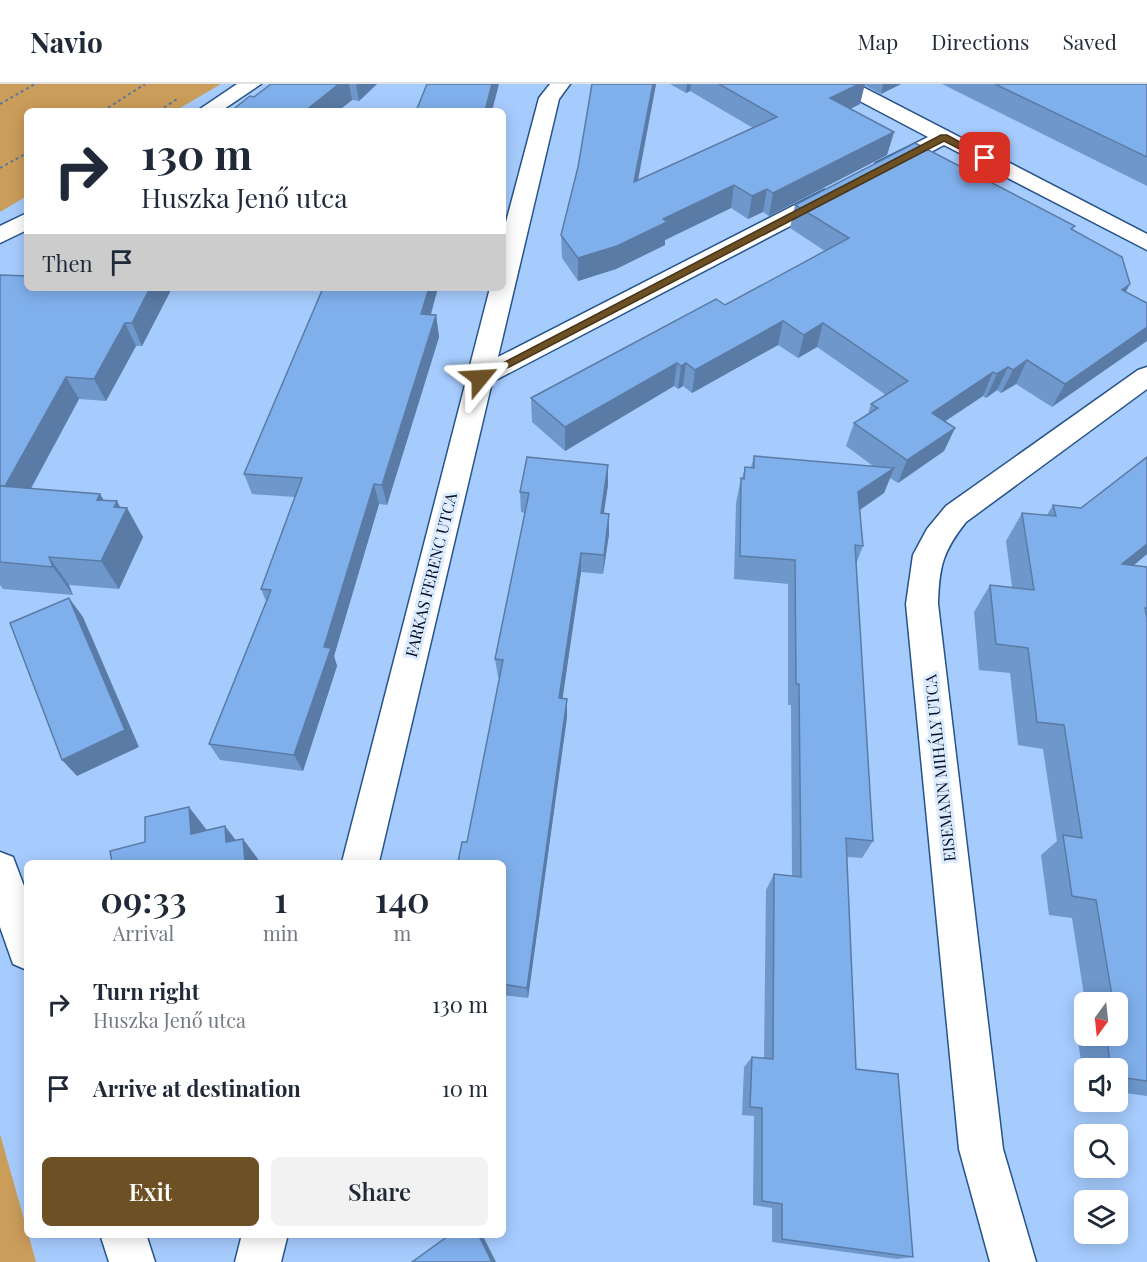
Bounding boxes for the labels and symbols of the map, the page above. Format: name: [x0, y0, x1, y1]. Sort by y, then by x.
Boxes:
pin: [959, 132, 1010, 183]
position arrow: [448, 346, 512, 410]
street label: FARKAS FERENC UTCA: [400, 490, 461, 659]
street label: EISEMANN MIHÁLY UTCA: [919, 672, 960, 863]
north arrow: [1074, 992, 1128, 1046]

